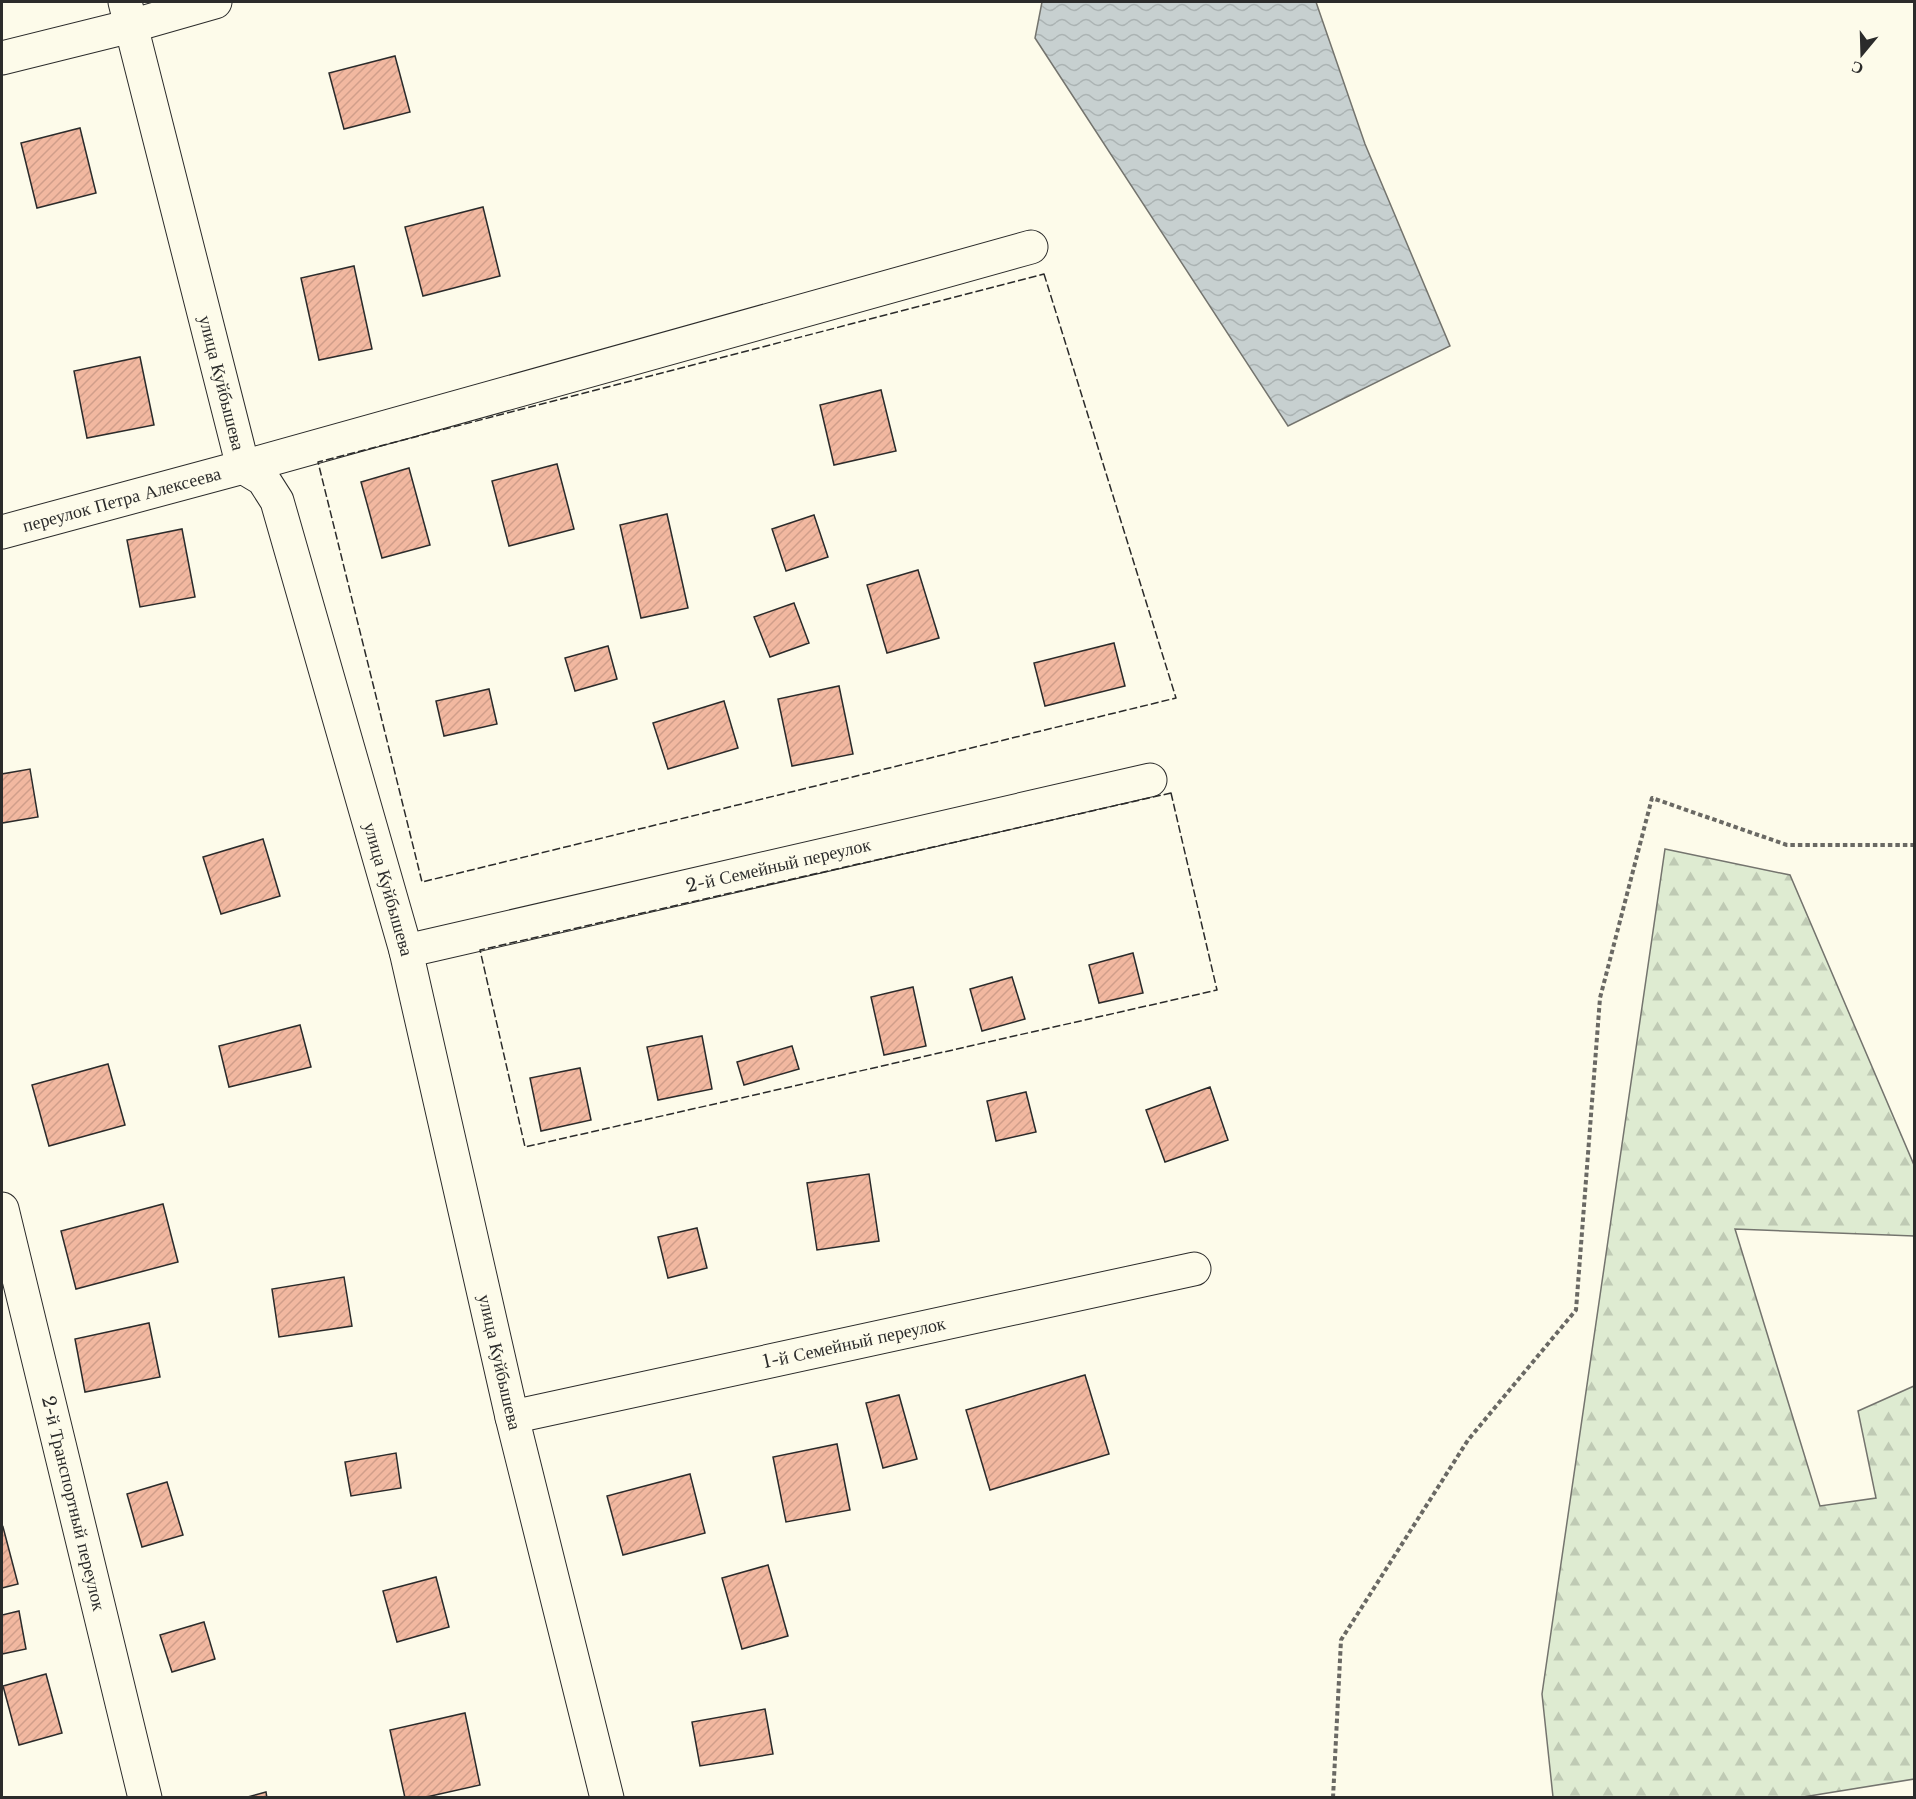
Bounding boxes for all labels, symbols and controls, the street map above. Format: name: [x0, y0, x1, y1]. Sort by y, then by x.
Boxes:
north arrow: [1832, 24, 1892, 84]
text: С: [1848, 57, 1866, 80]
street label: улица Куйбышева: [194, 313, 249, 453]
street label: переулок Петра Алексеева: [20, 462, 223, 537]
street label: улица Куйбышева: [359, 820, 418, 958]
street label: 2-й Семейный переулок: [684, 833, 873, 897]
street label: улица Куйбышева: [473, 1292, 526, 1432]
street label: 1-й Семейный переулок: [761, 1312, 948, 1373]
street label: 2-й Транспортный переулок: [37, 1394, 110, 1613]

